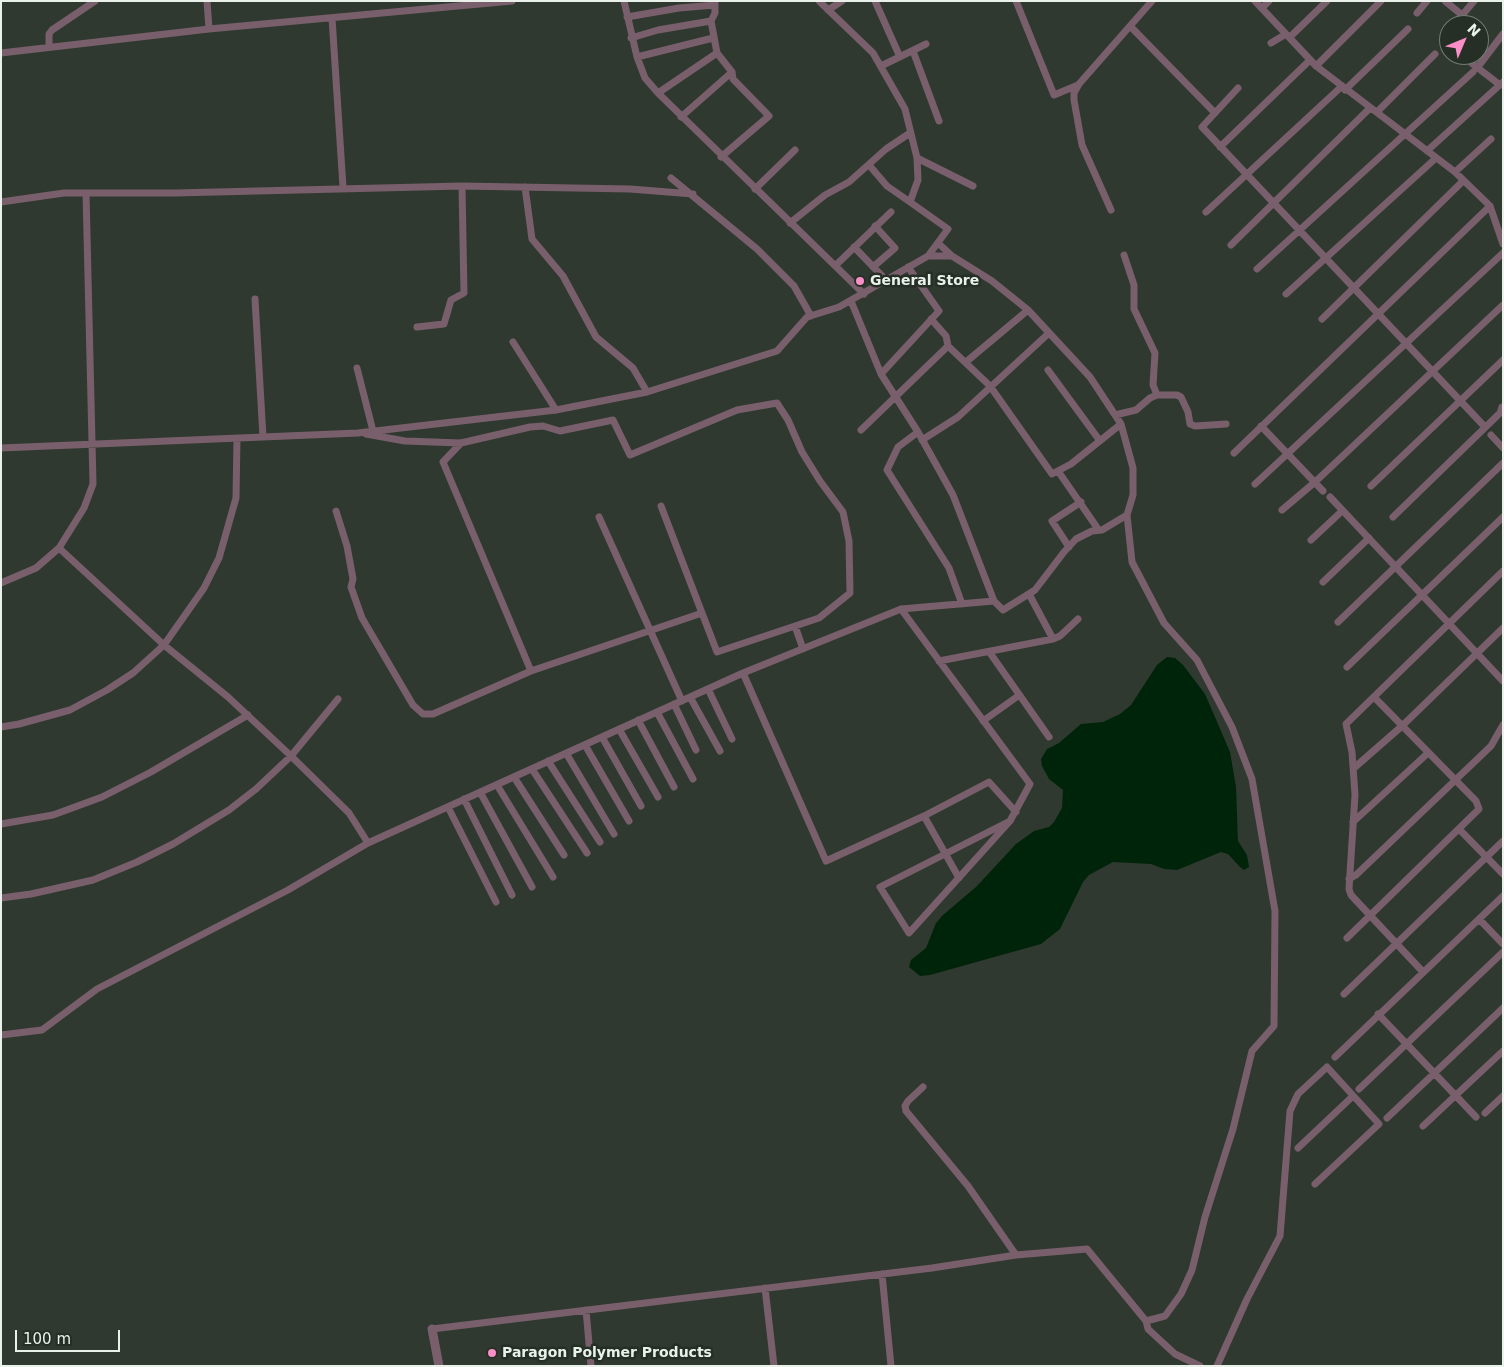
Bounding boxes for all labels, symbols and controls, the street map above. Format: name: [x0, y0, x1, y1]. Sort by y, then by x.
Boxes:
north arrow: [1439, 15, 1489, 65]
text: N: [1464, 20, 1484, 40]
place label: General Store: [870, 273, 979, 289]
marker: General Store: [854, 275, 866, 287]
scale bar: [18, 1320, 122, 1352]
text: 100 m: [23, 1330, 71, 1348]
place label: Paragon Polymer Products: [502, 1345, 712, 1361]
marker: Paragon Polymer Products: [486, 1347, 498, 1359]

